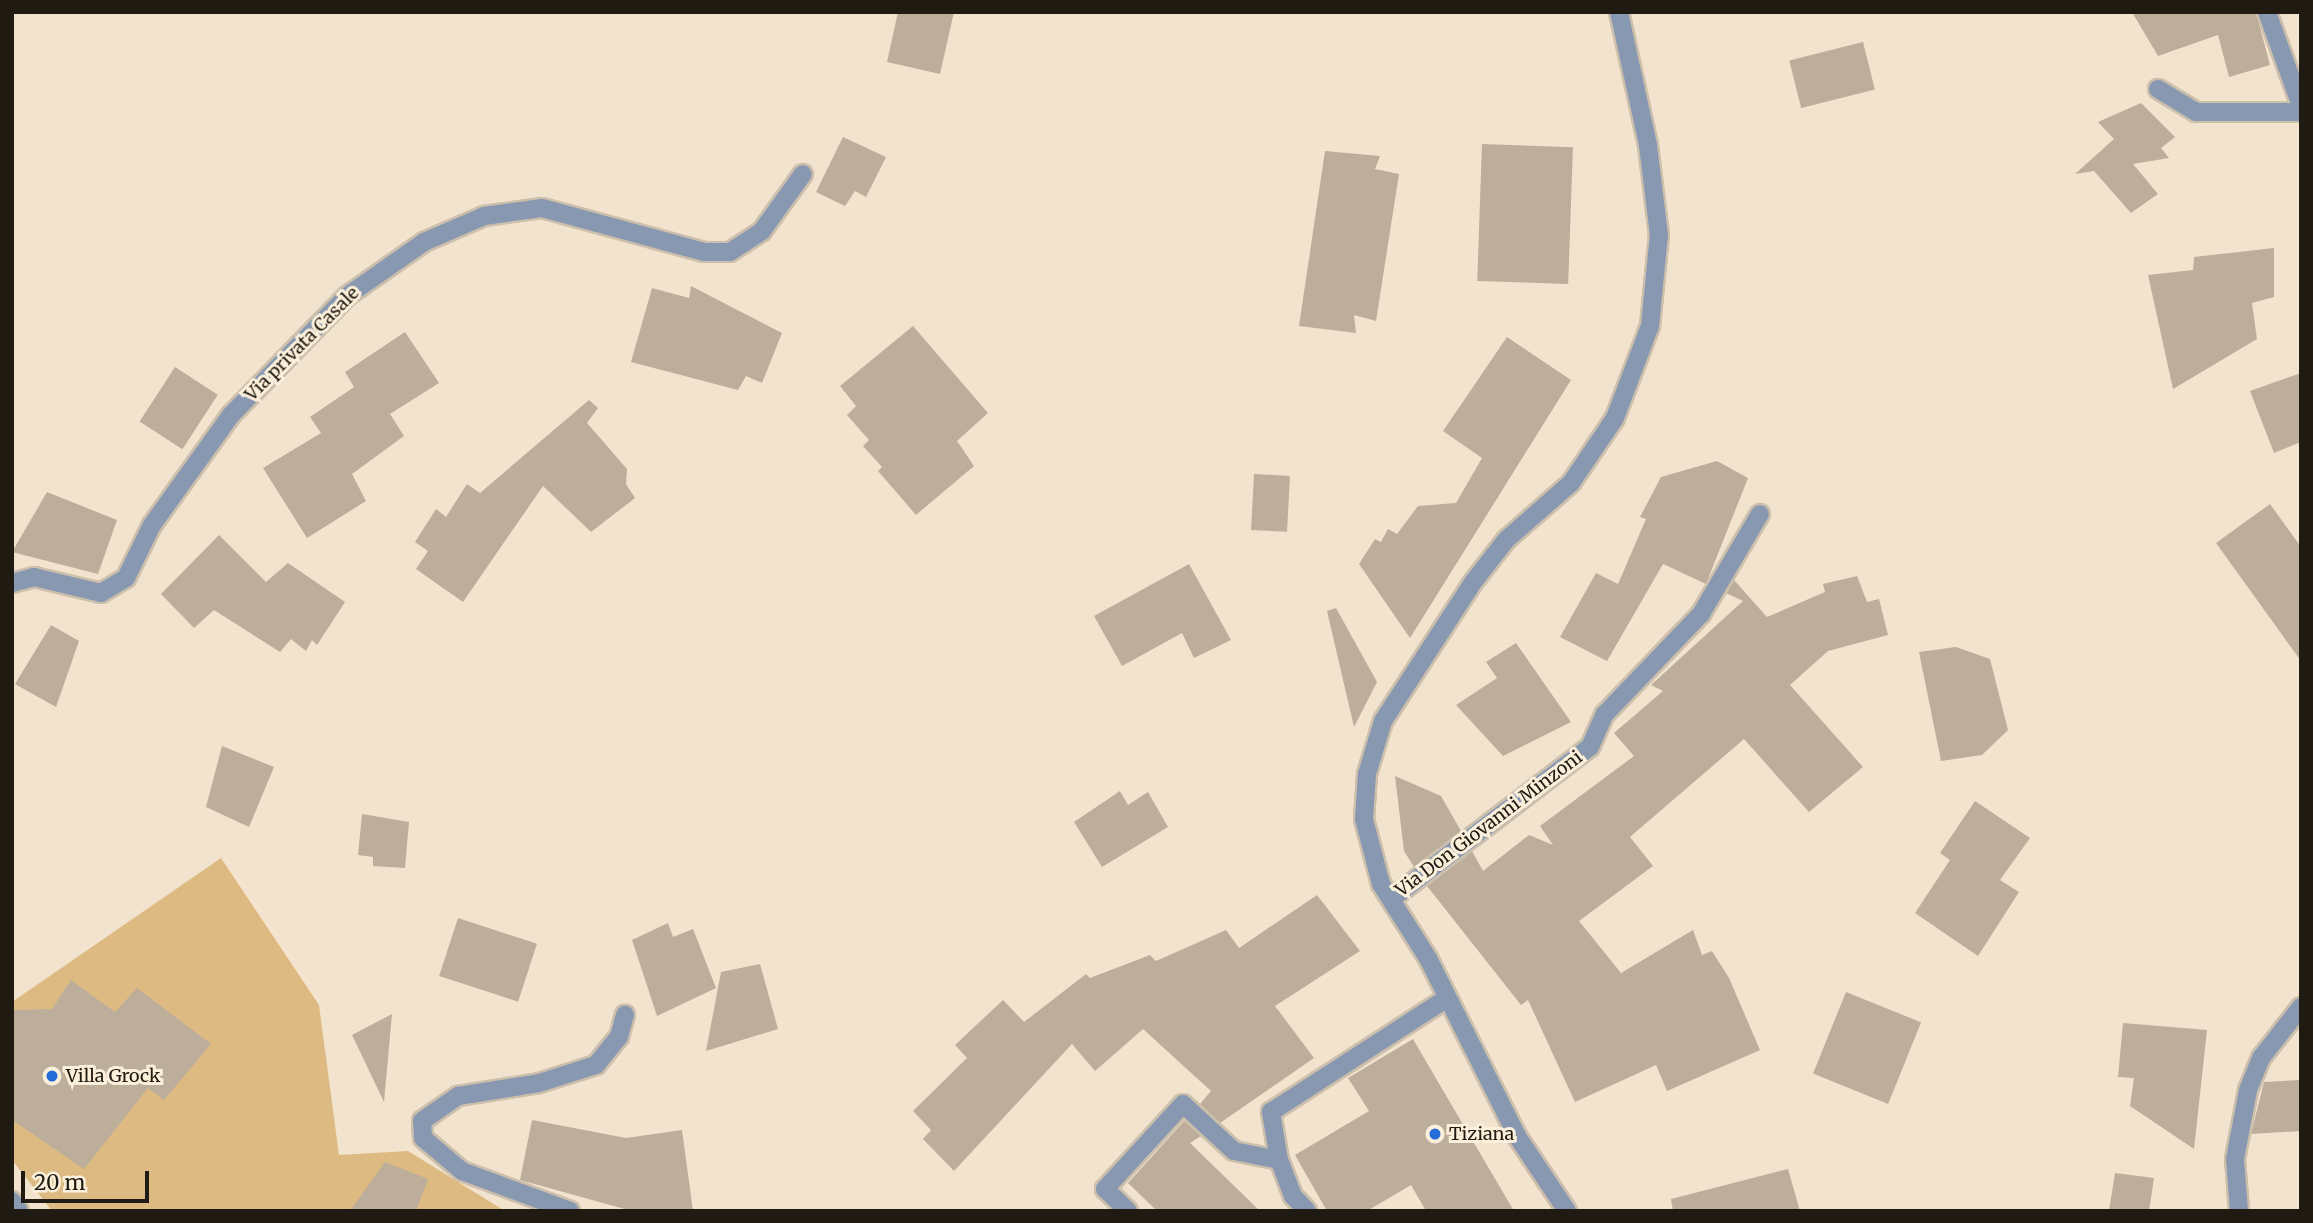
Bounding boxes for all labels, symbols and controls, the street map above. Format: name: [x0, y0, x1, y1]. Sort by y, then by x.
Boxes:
street label: Via privata Casale: [240, 282, 364, 406]
street label: Via Don Giovanni Minzoni: [1391, 747, 1587, 901]
place label: Villa Grock: [66, 1065, 160, 1087]
marker: Villa Grock: [44, 1068, 60, 1084]
place label: Tiziana: [1449, 1123, 1514, 1145]
marker: Tiziana: [1427, 1126, 1443, 1142]
scale bar: [24, 1156, 152, 1200]
text: 20 m: [34, 1169, 85, 1196]

